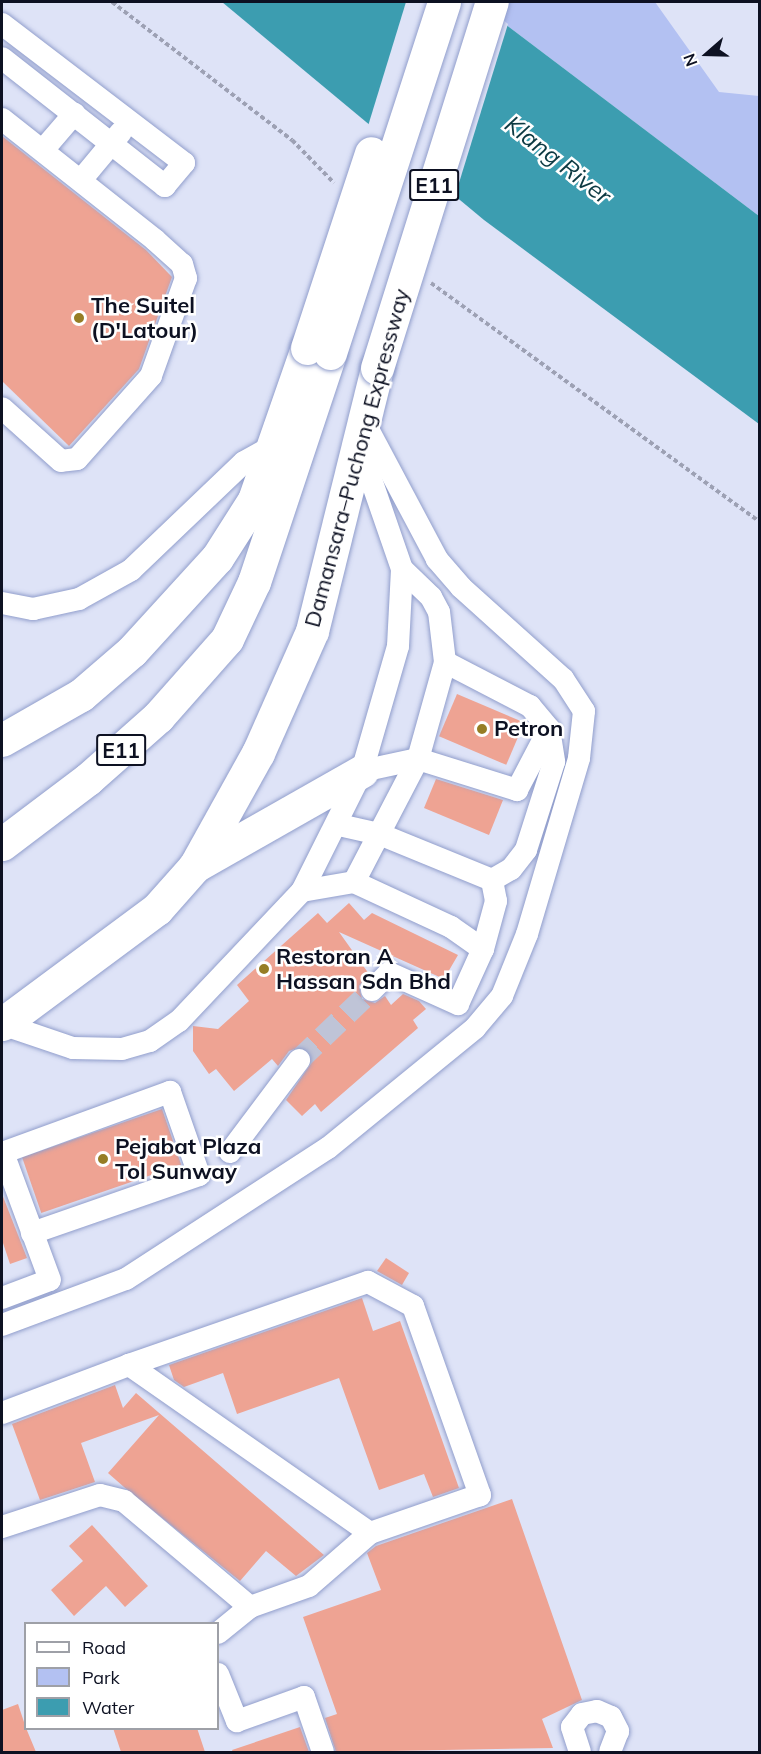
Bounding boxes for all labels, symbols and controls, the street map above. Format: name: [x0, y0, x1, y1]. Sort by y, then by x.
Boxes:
north arrow: [677, 24, 737, 84]
text: N: [679, 51, 702, 69]
water label: Klang River: [499, 110, 617, 210]
road number: E11: [408, 167, 460, 203]
street label: Damansara–Puchong Expressway: [299, 286, 415, 630]
place label: The Suitel (D'Latour): [91, 292, 198, 344]
marker: The Suitel (D'Latour): [72, 311, 86, 325]
place label: Petron: [494, 716, 563, 742]
marker: Petron: [475, 722, 489, 736]
road number: E11: [96, 732, 146, 768]
place label: Restoran A Hassan Sdn Bhd: [276, 943, 451, 994]
marker: Restoran A Hassan Sdn Bhd: [257, 962, 271, 976]
place label: Pejabat Plaza Tol Sunway: [115, 1133, 261, 1184]
marker: Pejabat Plaza Tol Sunway: [96, 1152, 110, 1166]
legend: [24, 1622, 219, 1730]
text: Road: [82, 1636, 126, 1659]
text: Park: [82, 1666, 120, 1689]
text: Water: [82, 1696, 134, 1719]

